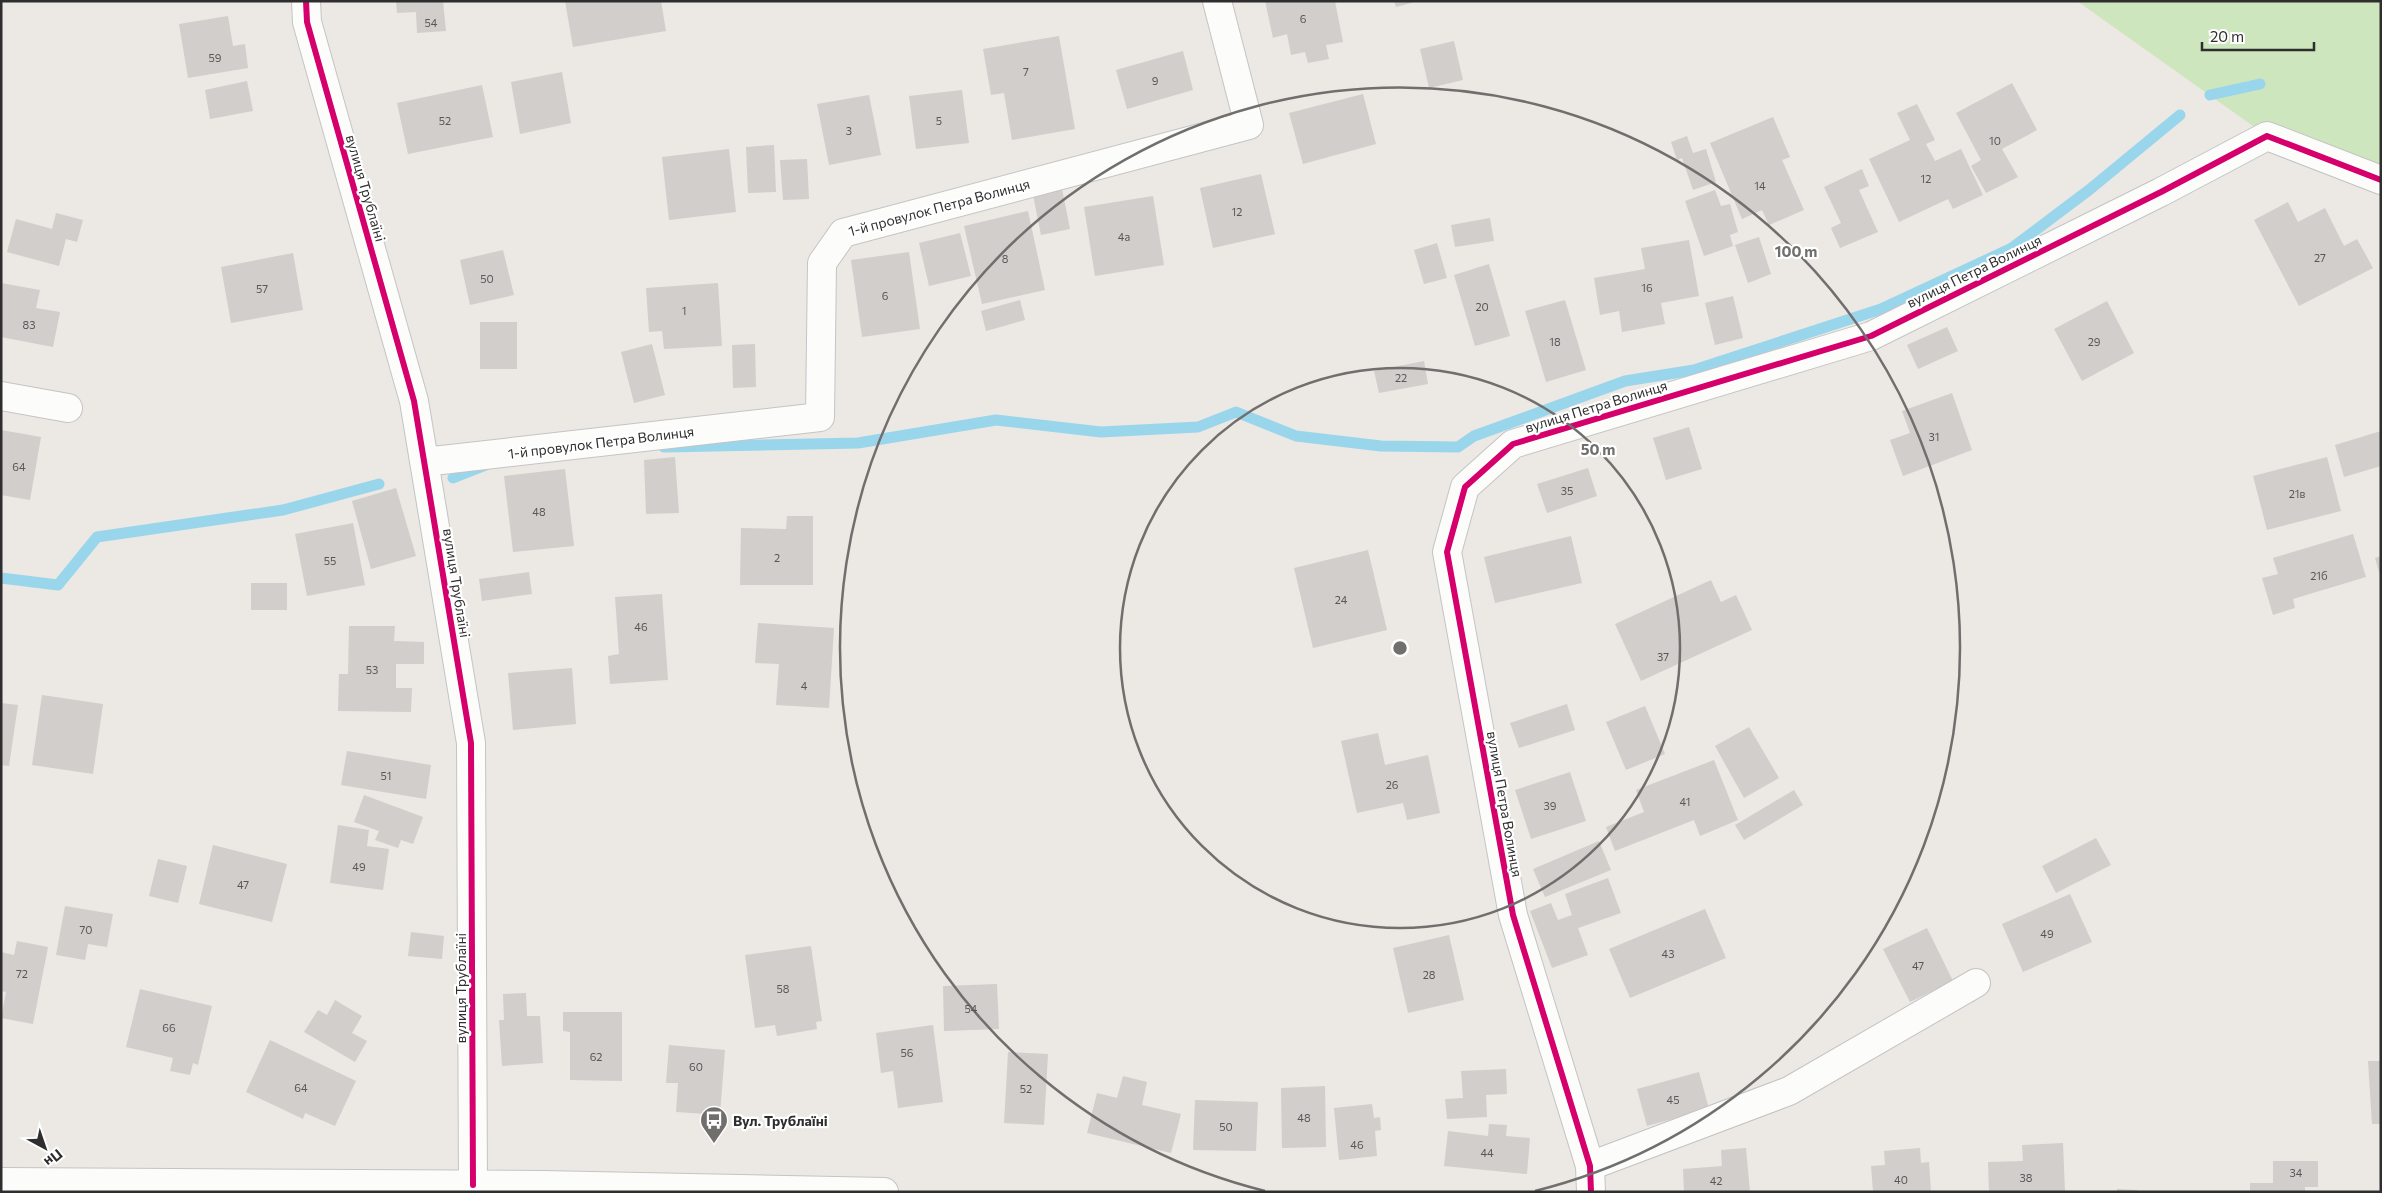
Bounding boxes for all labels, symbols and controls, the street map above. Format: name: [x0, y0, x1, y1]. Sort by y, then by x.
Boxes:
house number: 6: [1300, 12, 1307, 25]
house number: 54: [425, 16, 438, 29]
scale bar: [2202, 20, 2314, 52]
text: 20 m: [2210, 27, 2244, 45]
house number: 59: [209, 51, 222, 64]
house number: 7: [1023, 65, 1029, 78]
house number: 9: [1152, 74, 1159, 87]
house number: 52: [439, 114, 451, 127]
house number: 5: [936, 114, 942, 127]
house number: 3: [846, 124, 852, 137]
street label: вулиця Трублаїні: [343, 133, 389, 243]
house number: 10: [1989, 134, 2001, 147]
house number: 12: [1921, 172, 1931, 185]
street label: 1-й провулок Петра Волинця: [846, 175, 1032, 239]
house number: 14: [1754, 179, 1766, 192]
house number: 12: [1232, 205, 1242, 218]
house number: 4а: [1118, 230, 1130, 243]
street label: вулиця Петра Волинця: [1904, 231, 2044, 311]
text: 100 m: [1775, 242, 1817, 260]
house number: 27: [2314, 251, 2326, 264]
house number: 8: [1002, 252, 1009, 265]
house number: 50: [480, 272, 494, 285]
house number: 16: [1641, 281, 1653, 294]
house number: 57: [256, 282, 268, 295]
house number: 6: [882, 289, 889, 302]
house number: 20: [1475, 300, 1489, 313]
house number: 1: [682, 304, 686, 317]
house number: 83: [23, 318, 35, 331]
house number: 18: [1549, 335, 1561, 348]
house number: 29: [2088, 335, 2101, 348]
house number: 22: [1395, 371, 1407, 384]
street label: вулиця Петра Волинця: [1523, 376, 1669, 436]
street label: 1-й провулок Петра Волинця: [507, 422, 695, 462]
house number: 31: [1929, 430, 1939, 443]
text: 50 m: [1581, 440, 1615, 458]
house number: 64: [12, 460, 26, 473]
house number: 35: [1561, 484, 1573, 497]
house number: 21в: [2289, 487, 2305, 500]
house number: 48: [532, 505, 546, 518]
street label: вулиця Трублаїні: [440, 527, 474, 639]
house number: 2: [774, 551, 780, 564]
house number: 55: [324, 554, 336, 567]
house number: 21б: [2310, 569, 2328, 582]
house number: 24: [1335, 593, 1348, 606]
house number: 46: [634, 620, 648, 633]
centre of rings: [1391, 639, 1409, 657]
house number: 37: [1657, 650, 1669, 663]
house number: 53: [366, 663, 378, 676]
house number: 4: [801, 679, 808, 692]
street label: вулиця Петра Волинця: [1484, 730, 1526, 878]
house number: 51: [380, 769, 392, 782]
house number: 26: [1386, 778, 1399, 791]
house number: 41: [1680, 795, 1690, 808]
house number: 39: [1544, 799, 1557, 812]
house number: 49: [352, 860, 366, 873]
house number: 47: [237, 878, 249, 891]
house number: 70: [80, 923, 92, 936]
house number: 49: [2040, 927, 2054, 940]
street label: вулиця Трублаїні: [452, 933, 469, 1043]
house number: 43: [1662, 947, 1674, 960]
house number: 47: [1912, 959, 1924, 972]
house number: 72: [16, 967, 28, 980]
house number: 28: [1423, 968, 1436, 981]
house number: 58: [777, 982, 790, 995]
house number: 54: [965, 1002, 978, 1015]
house number: 66: [162, 1021, 176, 1034]
house number: 56: [901, 1046, 914, 1059]
house number: 62: [590, 1050, 602, 1063]
house number: 60: [689, 1060, 703, 1073]
house number: 64: [294, 1081, 308, 1094]
house number: 52: [1020, 1082, 1032, 1095]
house number: 45: [1667, 1093, 1679, 1106]
bus stop icon: Вул. Трублаїні: [699, 1105, 729, 1144]
house number: 48: [1297, 1111, 1311, 1124]
place label: Вул. Трублаїні: [733, 1112, 828, 1129]
house number: 50: [1219, 1120, 1233, 1133]
north arrow: [20, 1123, 70, 1173]
house number: 46: [1350, 1138, 1364, 1151]
text: Пн: [41, 1146, 66, 1171]
house number: 44: [1480, 1146, 1494, 1159]
house number: 34: [2290, 1166, 2303, 1179]
house number: 38: [2020, 1171, 2033, 1184]
house number: 40: [1894, 1173, 1908, 1186]
house number: 42: [1710, 1174, 1722, 1187]

